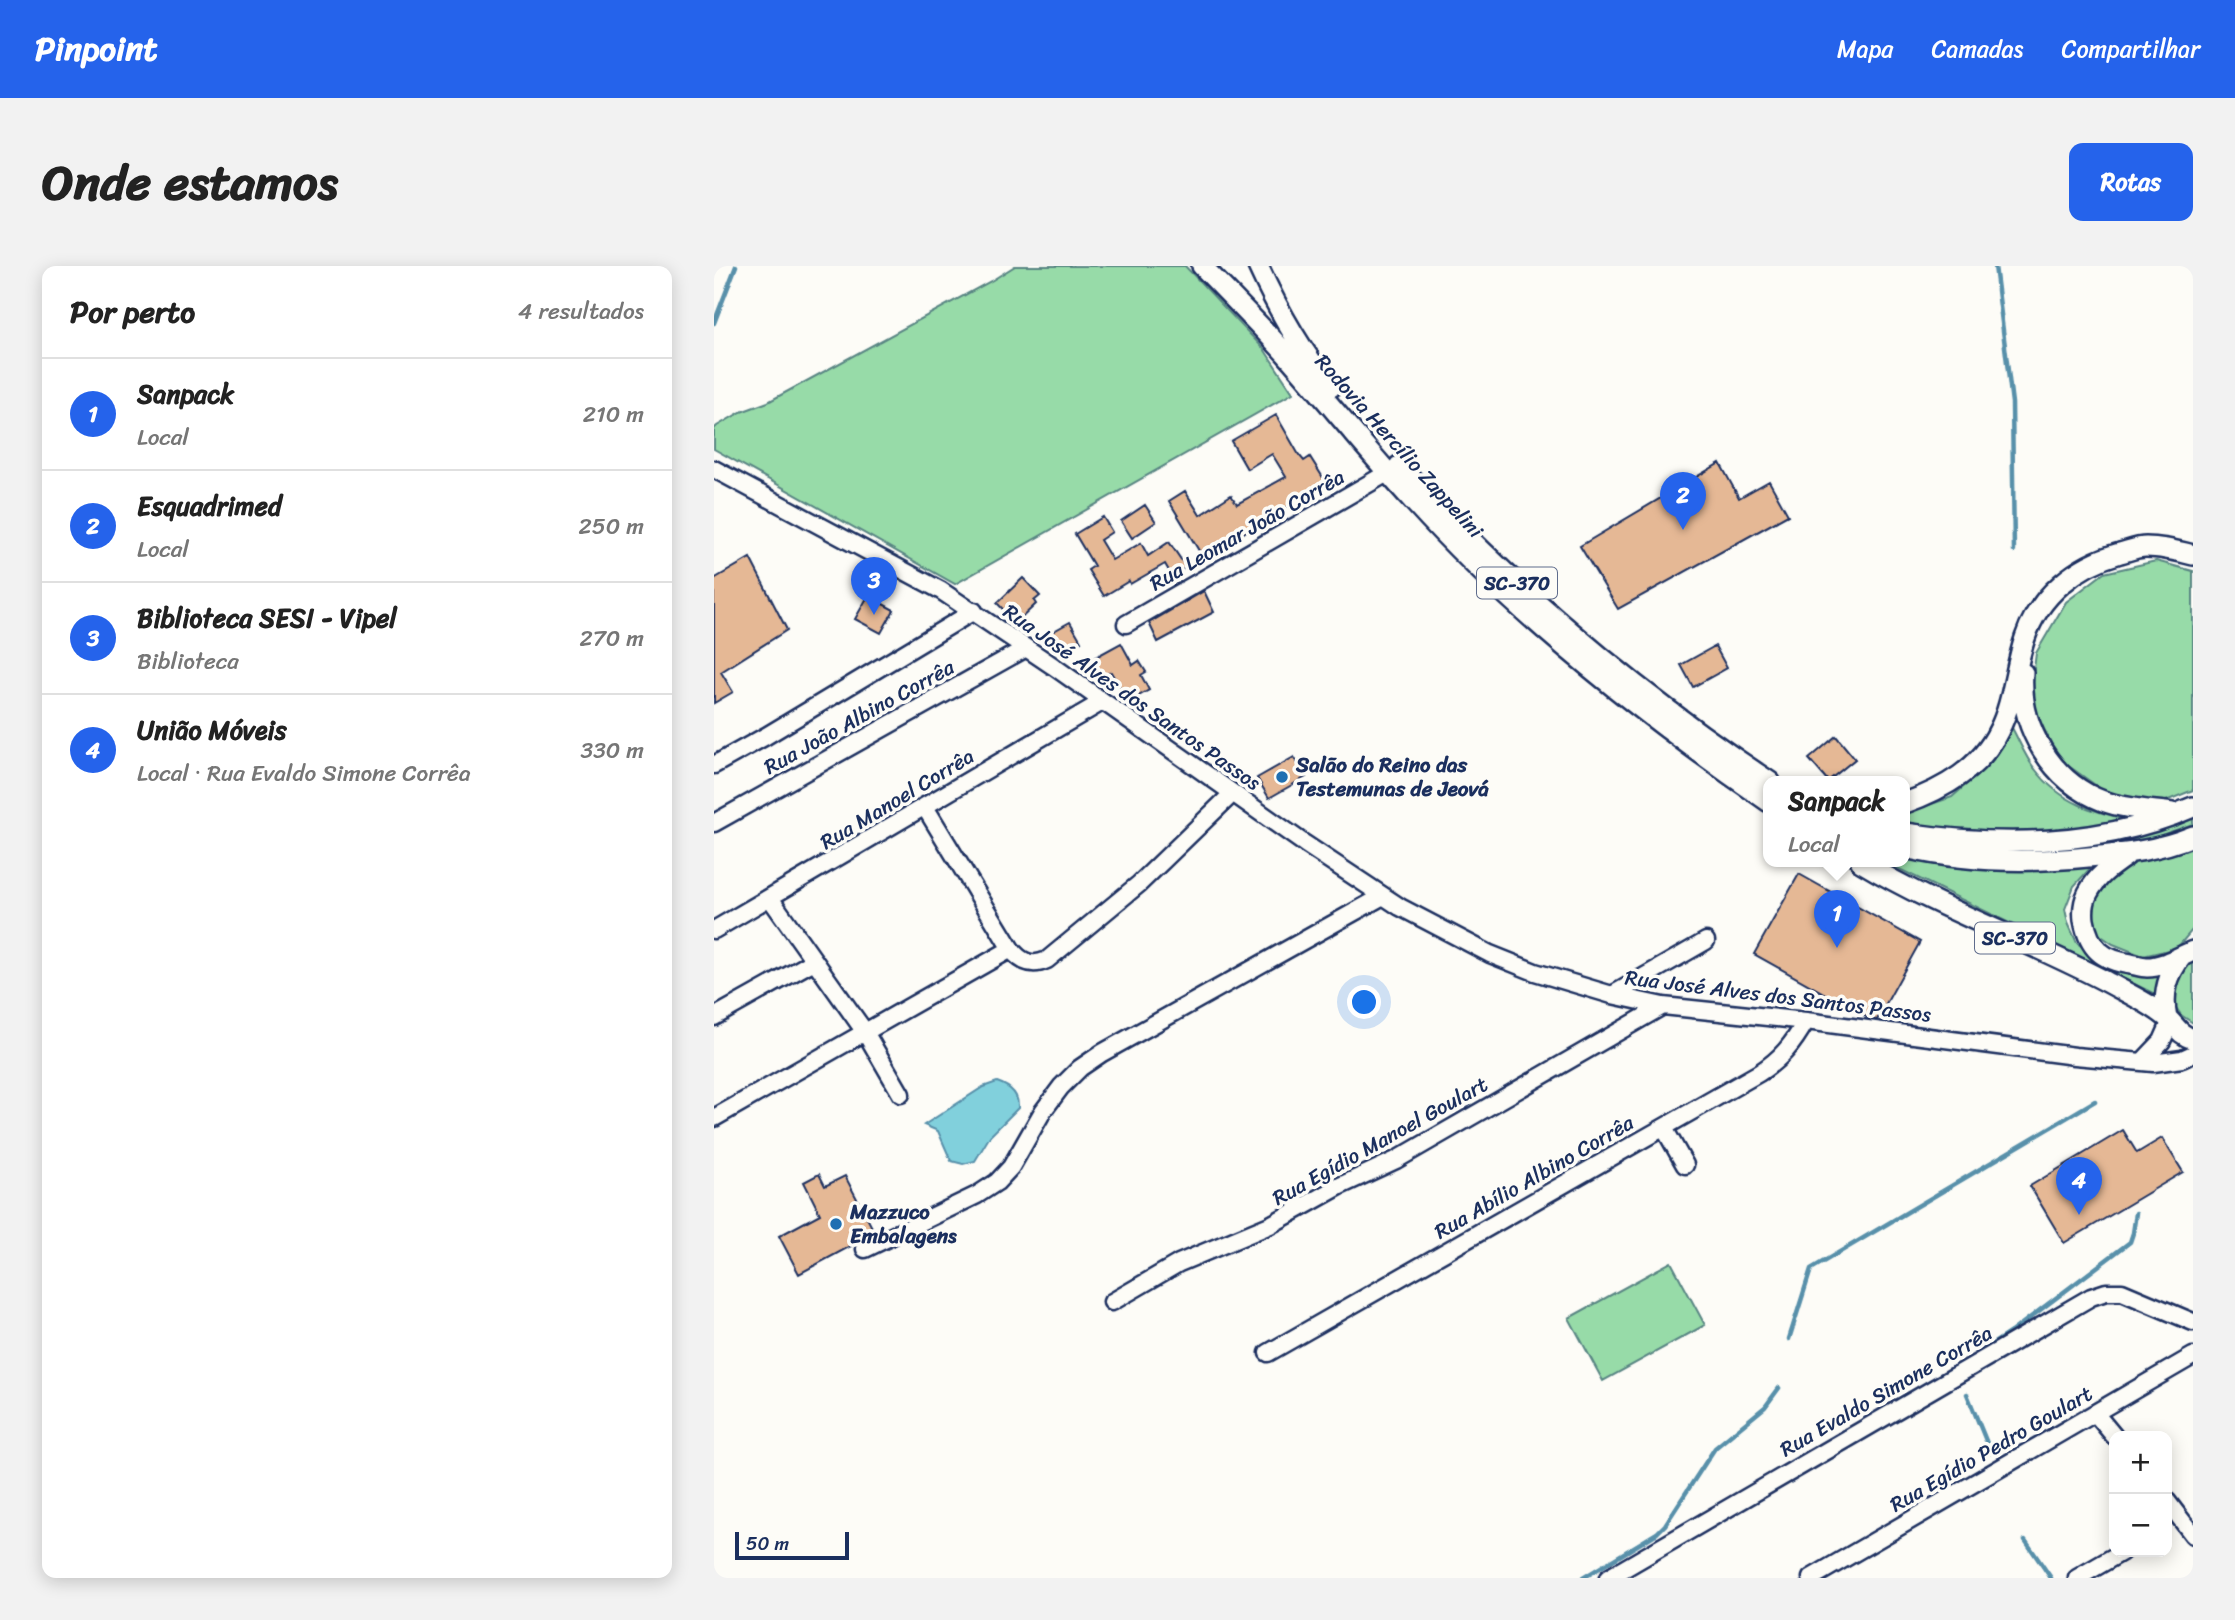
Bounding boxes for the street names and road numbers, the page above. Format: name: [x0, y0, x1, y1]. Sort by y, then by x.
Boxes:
street label: Rodovia Hercílio Zappelini: [1305, 345, 1494, 548]
street label: Rua Leomar João Corrêa: [1142, 458, 1352, 602]
road number: SC-370: [1477, 568, 1557, 598]
street label: Rua José Alves dos Santos Passos: [995, 593, 1269, 801]
street label: Rua João Albino Corrêa: [757, 648, 962, 785]
street label: Rua Manoel Corrêa: [812, 737, 982, 860]
road number: SC-370: [1975, 922, 2055, 954]
street label: Rua José Alves dos Santos Passos: [1623, 958, 1934, 1034]
street label: Rua Egídio Manoel Goulart: [1265, 1066, 1495, 1216]
street label: Rua Abílio Albino Corrêa: [1427, 1104, 1642, 1250]
street label: Rua Evaldo Simone Corrêa: [1772, 1314, 2000, 1468]
street label: Rua Egídio Pedro Goulart: [1882, 1375, 2100, 1523]

